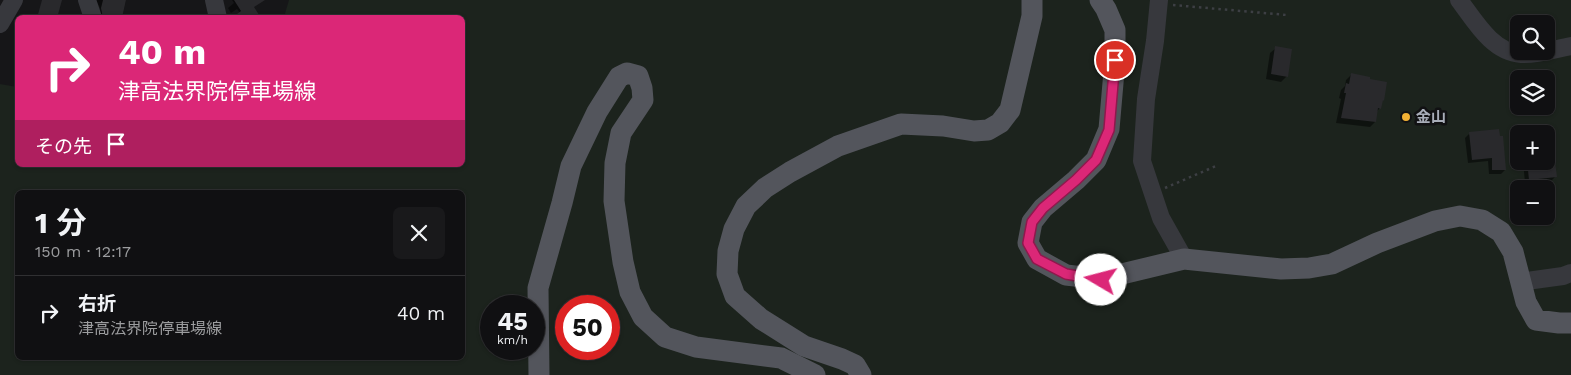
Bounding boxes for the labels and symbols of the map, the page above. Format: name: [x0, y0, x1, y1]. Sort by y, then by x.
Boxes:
pin: [1094, 39, 1136, 81]
place label: 金山: [1416, 108, 1446, 126]
marker: 金山: [1400, 111, 1412, 123]
position arrow: [1074, 253, 1126, 305]
speed limit sign: 50: [555, 295, 620, 360]

